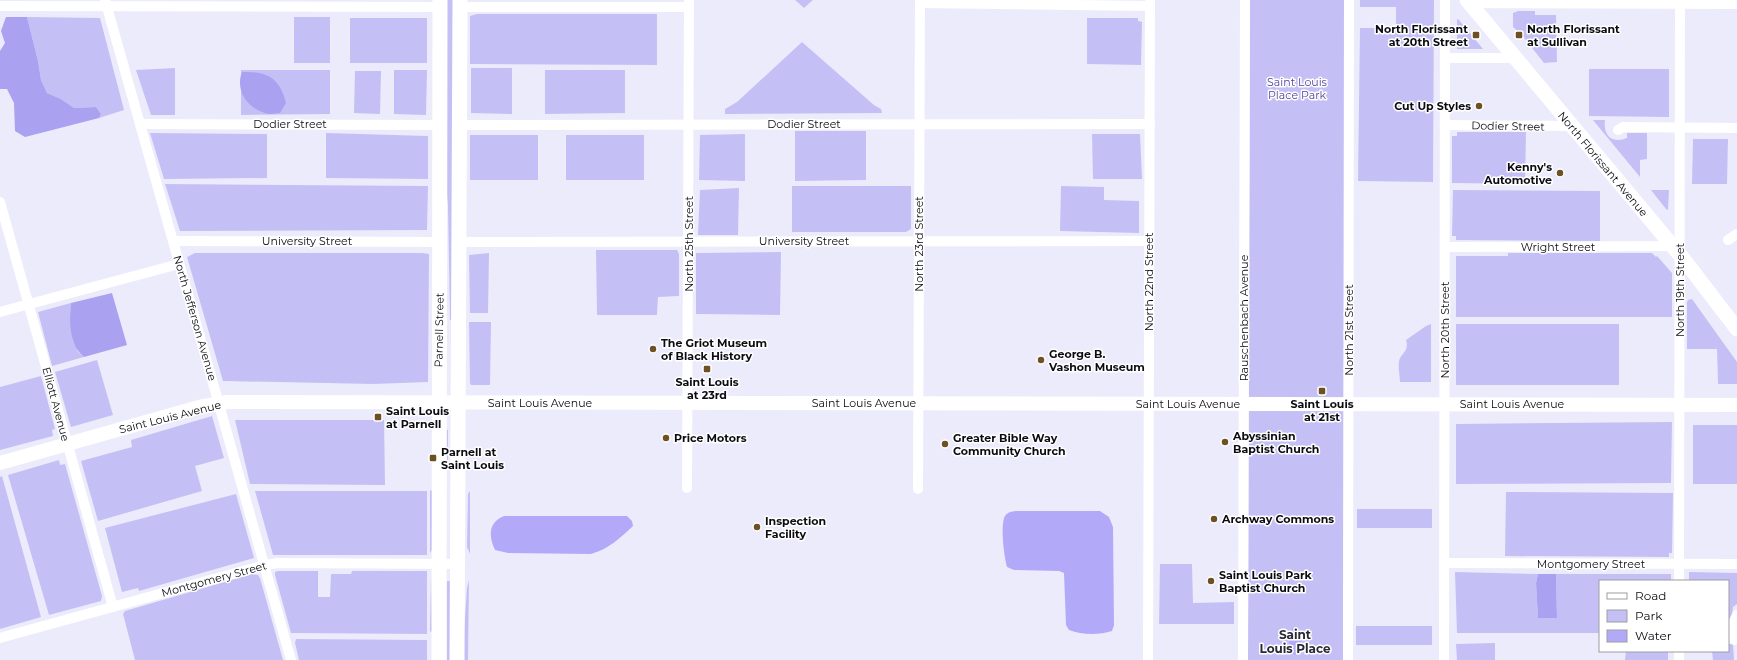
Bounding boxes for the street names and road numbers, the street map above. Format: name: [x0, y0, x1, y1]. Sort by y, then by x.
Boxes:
street label: North Florissant Avenue: [1555, 109, 1651, 220]
street label: Dodier Street: [253, 117, 327, 131]
street label: Dodier Street: [767, 117, 841, 131]
street label: Dodier Street: [1471, 118, 1545, 134]
street label: North 25th Street: [682, 196, 696, 292]
street label: North 23rd Street: [912, 196, 926, 292]
street label: North 22nd Street: [1142, 232, 1156, 331]
street label: University Street: [262, 234, 353, 248]
street label: University Street: [759, 234, 850, 248]
street label: Wright Street: [1521, 240, 1596, 254]
street label: North 19th Street: [1673, 242, 1687, 337]
street label: North Jefferson Avenue: [170, 254, 220, 383]
street label: Rauschenbach Avenue: [1237, 254, 1251, 381]
street label: North 20th Street: [1438, 281, 1452, 378]
street label: North 21st Street: [1342, 284, 1356, 376]
street label: Parnell Street: [431, 292, 447, 367]
street label: Elliott Avenue: [39, 365, 73, 443]
street label: Saint Louis Avenue: [488, 396, 593, 410]
street label: Saint Louis Avenue: [812, 396, 917, 410]
street label: Saint Louis Avenue: [118, 397, 223, 436]
street label: Saint Louis Avenue: [1136, 397, 1241, 411]
street label: Saint Louis Avenue: [1460, 397, 1565, 411]
street label: Montgomery Street: [1537, 557, 1646, 571]
street label: Montgomery Street: [160, 558, 269, 600]

